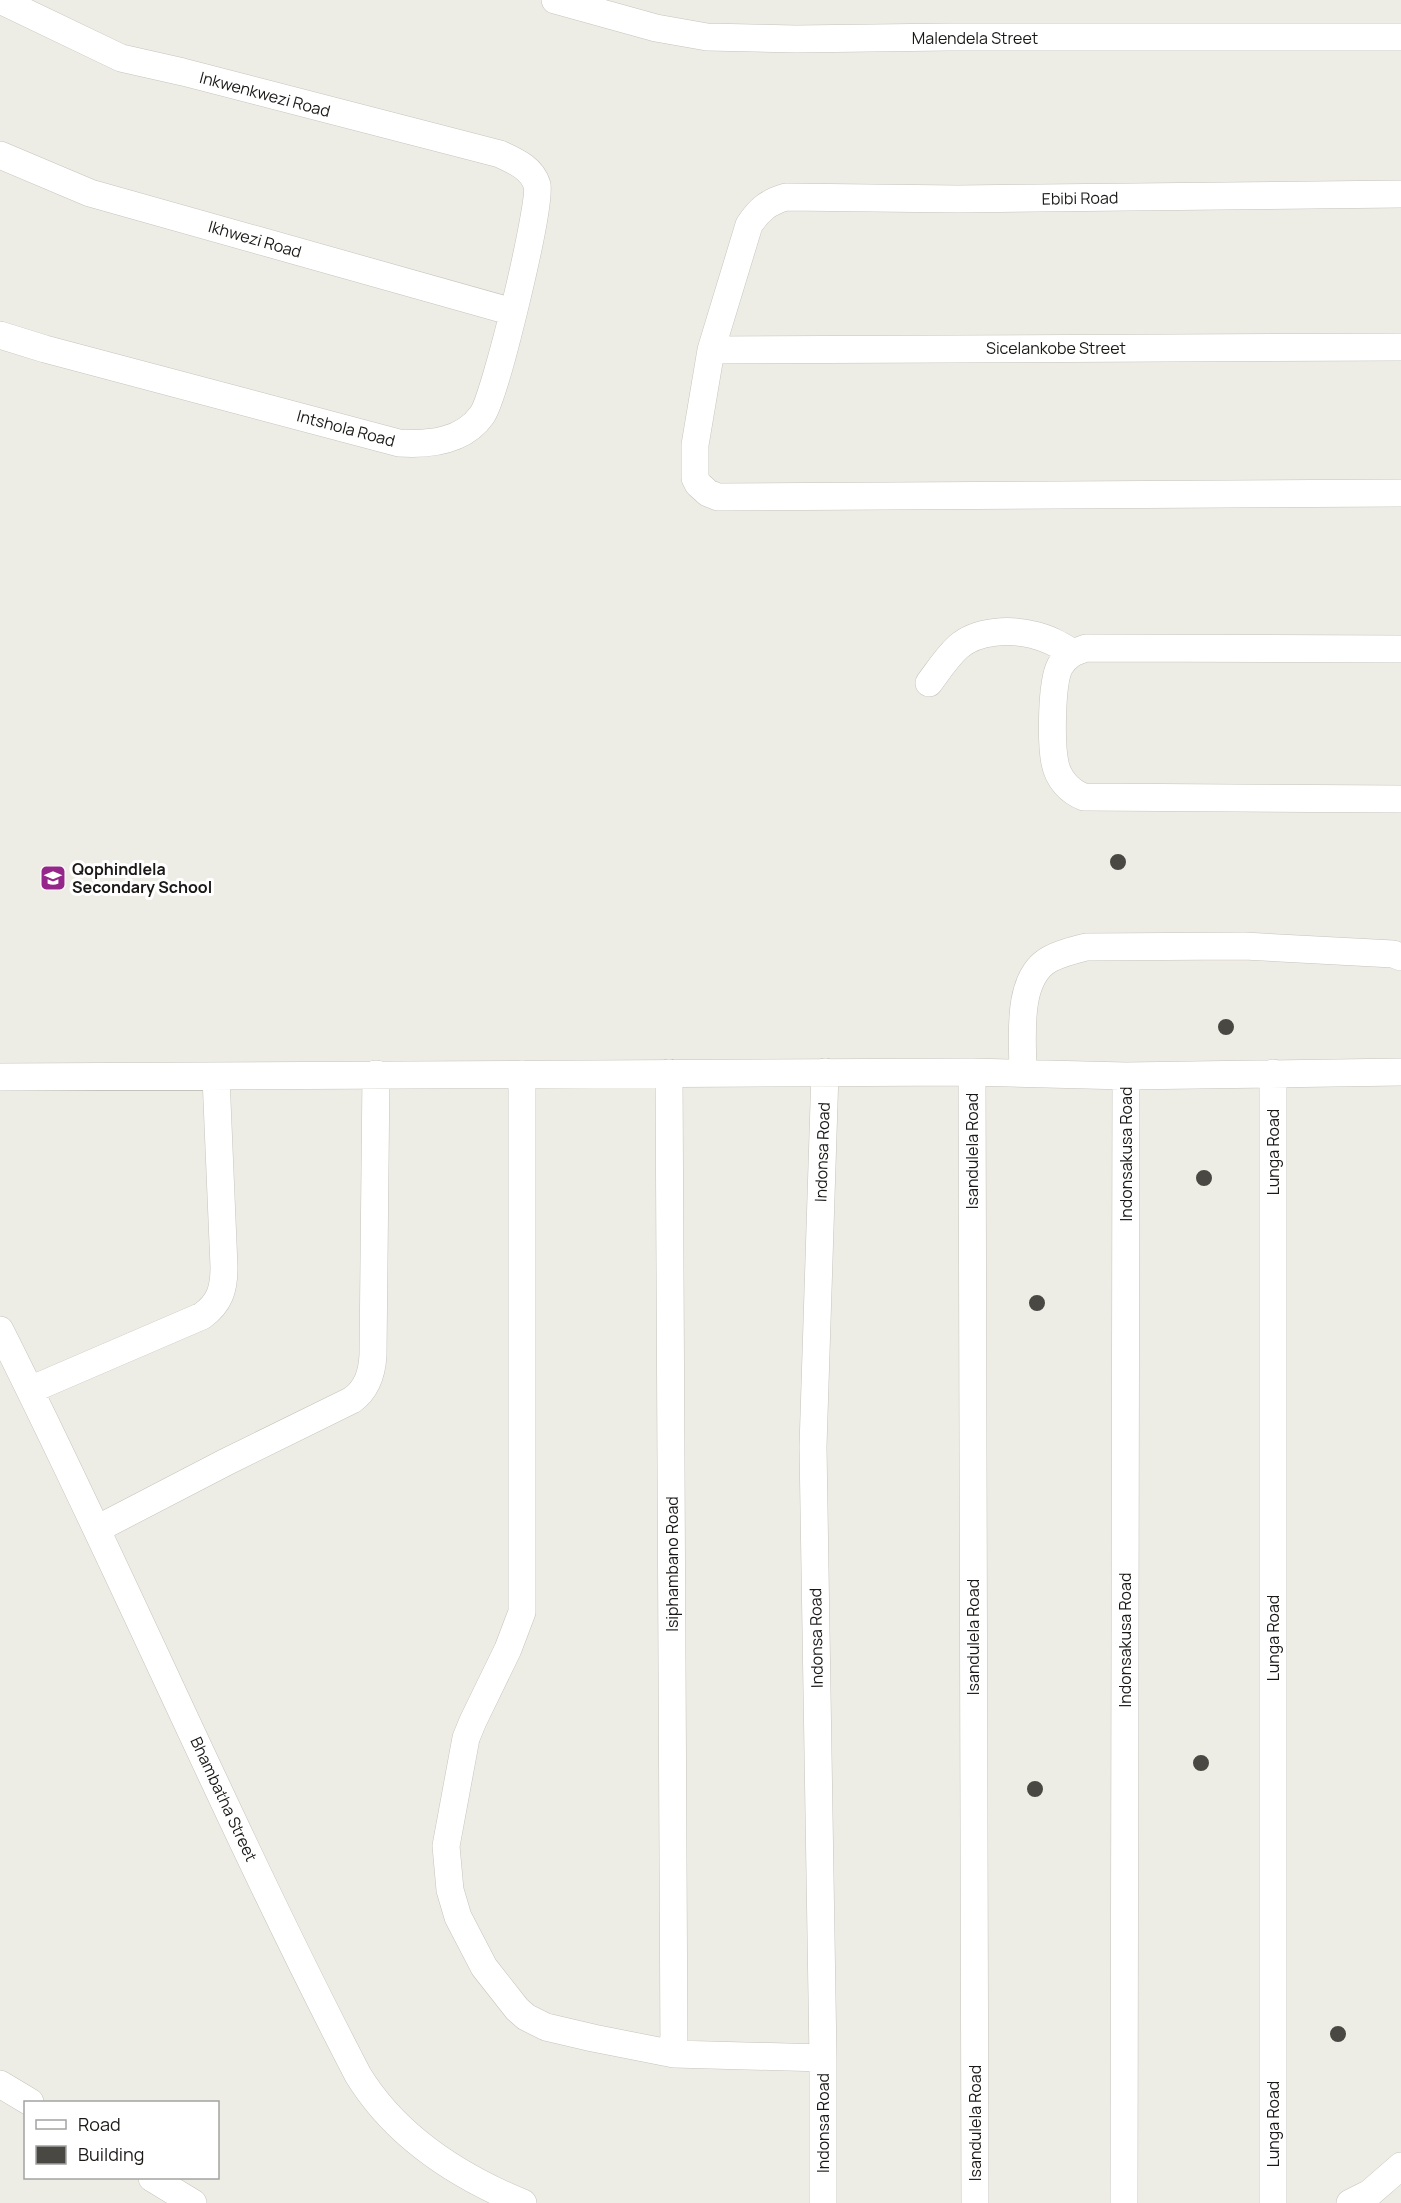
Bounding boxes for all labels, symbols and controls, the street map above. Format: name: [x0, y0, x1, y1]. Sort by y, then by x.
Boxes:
street label: Malendela Street: [912, 27, 1038, 49]
street label: Inkwenkwezi Road: [197, 66, 333, 122]
street label: Ebibi Road: [1041, 186, 1119, 210]
street label: Ikhwezi Road: [206, 215, 304, 263]
street label: Sicelankobe Street: [986, 337, 1126, 359]
street label: Intshola Road: [294, 404, 398, 452]
place label: Qophindlela Secondary School: [72, 858, 212, 898]
school or university icon: Qophindlela Secondary School: [38, 863, 68, 893]
street label: Indonsakusa Road: [1115, 1087, 1137, 1221]
street label: Isandulela Road: [961, 1093, 983, 1209]
street label: Indonsa Road: [809, 1102, 835, 1202]
street label: Lunga Road: [1262, 1109, 1284, 1195]
street label: Isiphambano Road: [661, 1496, 683, 1632]
street label: Indonsakusa Road: [1114, 1573, 1136, 1707]
street label: Isandulela Road: [962, 1579, 984, 1695]
street label: Indonsa Road: [804, 1588, 828, 1688]
street label: Lunga Road: [1262, 1595, 1284, 1681]
street label: Bhambatha Street: [185, 1733, 263, 1865]
street label: Isandulela Road: [964, 2065, 986, 2181]
street label: Indonsa Road: [812, 2073, 834, 2173]
street label: Lunga Road: [1262, 2081, 1284, 2167]
legend: [24, 2101, 219, 2179]
text: Road: [78, 2112, 121, 2136]
text: Building: [78, 2142, 144, 2166]

